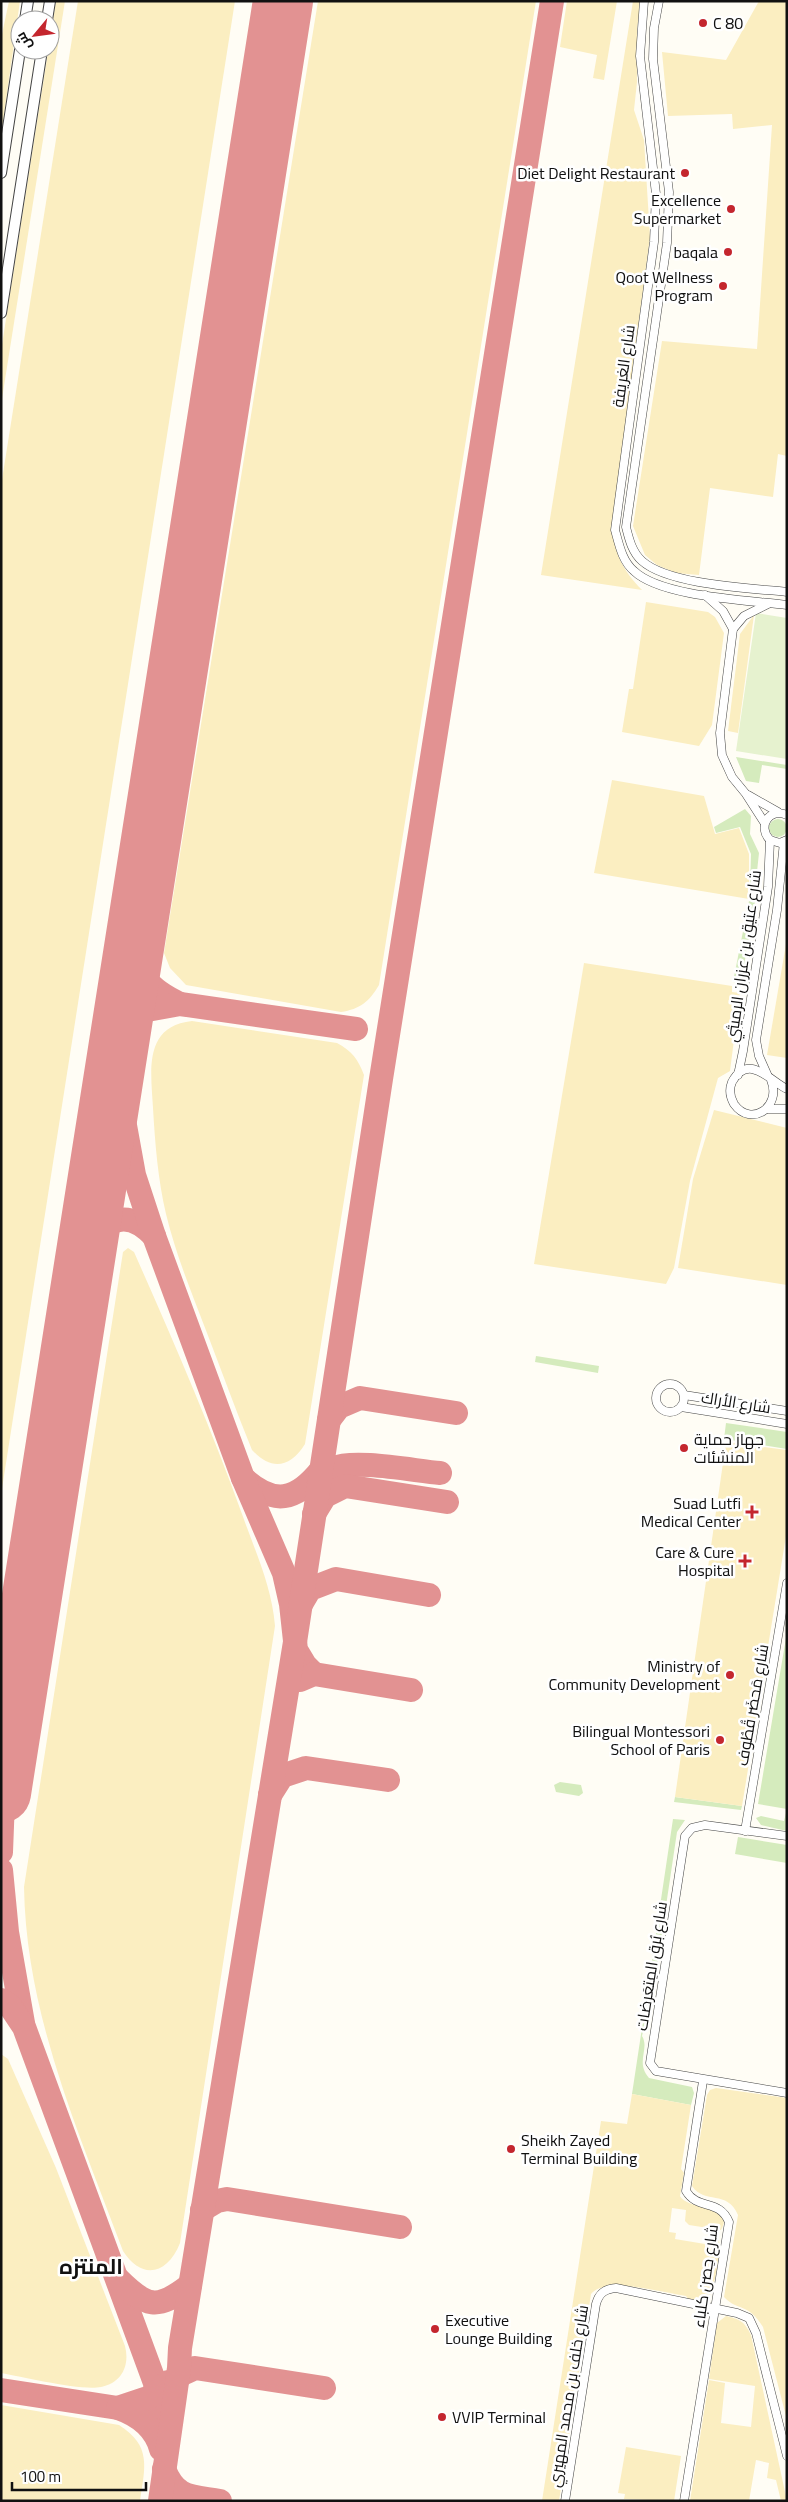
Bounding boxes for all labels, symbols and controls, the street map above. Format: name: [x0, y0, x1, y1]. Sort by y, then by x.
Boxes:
place label: C 80: [713, 8, 743, 38]
north arrow: [10, 10, 60, 60]
marker: C 80: [697, 17, 709, 29]
text: ش: [8, 27, 39, 55]
place label: Diet Delight Restaurant: [517, 158, 675, 188]
marker: Diet Delight Restaurant: [679, 167, 691, 179]
place label: Excellence Supermarket: [634, 185, 721, 233]
marker: Excellence Supermarket: [725, 203, 737, 215]
place label: baqala: [673, 237, 718, 267]
marker: baqala: [722, 246, 734, 258]
place label: Qoot Wellness Program: [616, 262, 713, 310]
marker: Qoot Wellness Program: [717, 280, 729, 292]
street label: شارع الغريفة: [602, 323, 644, 409]
street label: شارع عتيق بن عزران الرميثي: [716, 868, 770, 1044]
street label: شارع الأراك: [699, 1382, 773, 1422]
place label: جهاز حماية المنشئات: [694, 1424, 764, 1472]
marker: جهاز حماية المنشئات: [678, 1442, 690, 1454]
place label: Suad Lutfi Medical Center: [641, 1488, 741, 1536]
marker: Suad Lutfi Medical Center: [745, 1505, 759, 1519]
place label: Care & Cure Hospital: [655, 1537, 734, 1585]
marker: Care & Cure Hospital: [738, 1554, 752, 1568]
street label: شارع مَحضَر قُطُوف: [727, 1642, 777, 1768]
place label: Ministry of Community Development: [548, 1651, 721, 1699]
marker: Ministry of Community Development: [724, 1669, 736, 1681]
place label: Bilingual Montessori School of Paris: [572, 1716, 710, 1764]
marker: Bilingual Montessori School of Paris: [714, 1734, 726, 1746]
street label: شارع بُرق المِتعَرضات: [626, 1899, 676, 2033]
place label: Sheikh Zayed Terminal Building: [521, 2125, 637, 2173]
marker: Sheikh Zayed Terminal Building: [505, 2143, 517, 2155]
street label: شارع حِصن كلباء: [683, 2222, 727, 2330]
district label: المنتزه: [59, 2247, 123, 2286]
street label: شارع خلف بن محمد المهيري: [539, 2303, 597, 2489]
place label: Executive Lounge Building: [445, 2305, 552, 2353]
marker: Executive Lounge Building: [429, 2323, 441, 2335]
place label: VVIP Terminal: [452, 2402, 546, 2432]
marker: VVIP Terminal: [436, 2411, 448, 2423]
scale bar: [12, 2460, 146, 2492]
text: 100 m: [20, 2462, 61, 2491]

